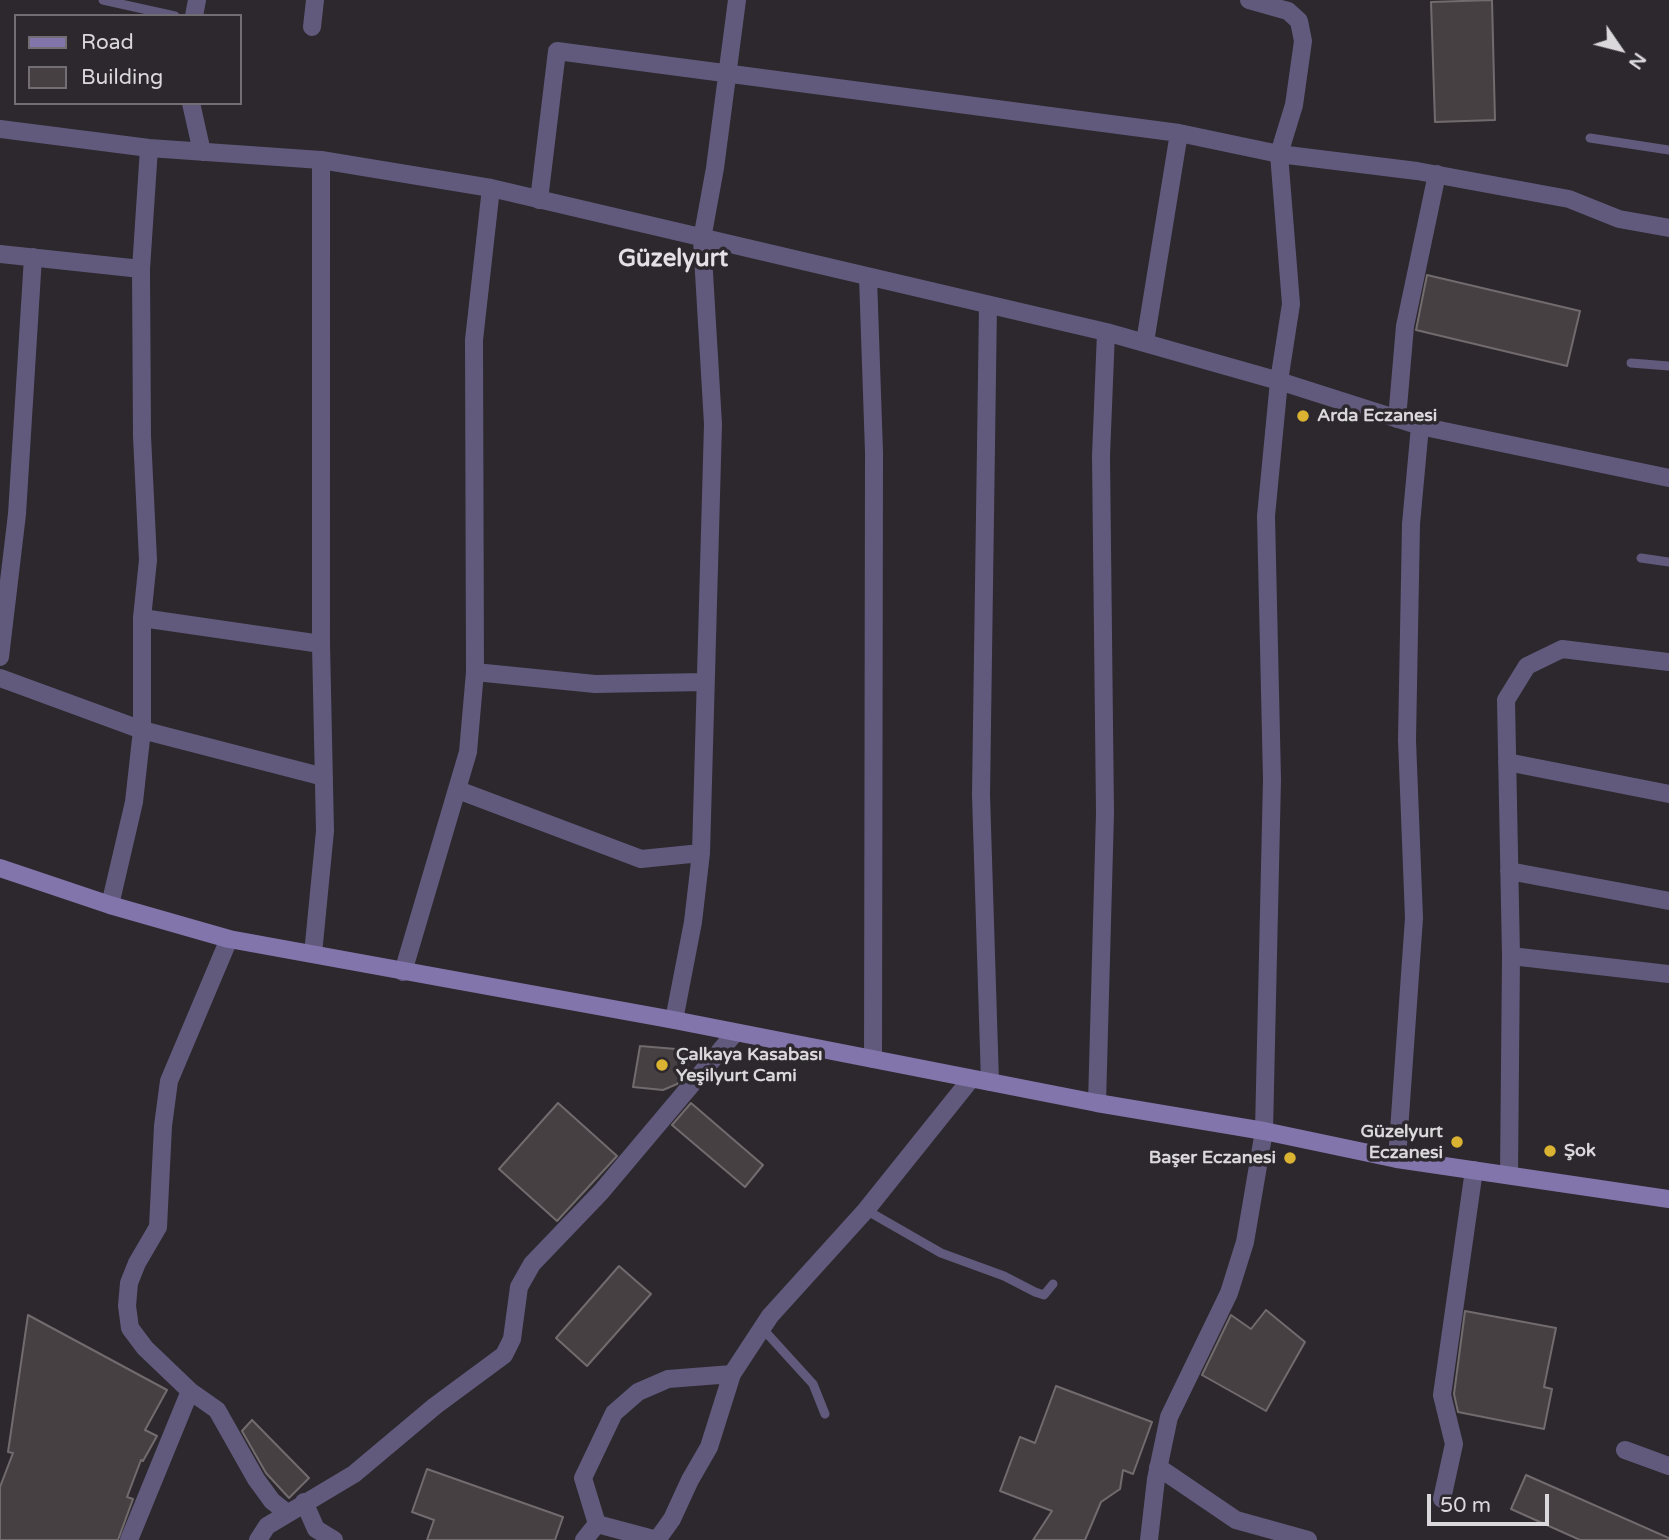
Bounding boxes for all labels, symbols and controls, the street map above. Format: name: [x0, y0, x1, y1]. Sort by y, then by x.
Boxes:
legend: [14, 14, 242, 105]
north arrow: [1585, 14, 1655, 84]
text: Road: [81, 30, 134, 55]
text: N: [1624, 48, 1651, 74]
text: Building: [81, 65, 163, 90]
district label: Güzelyurt: [618, 246, 728, 274]
place label: Arda Eczanesi: [1317, 405, 1437, 427]
marker: Arda Eczanesi: [1295, 408, 1311, 424]
place label: Çalkaya Kasabası Yeşilyurt Cami: [676, 1044, 823, 1086]
marker: Çalkaya Kasabası Yeşilyurt Cami: [654, 1057, 670, 1073]
place label: Güzelyurt Eczanesi: [1360, 1121, 1443, 1164]
marker: Güzelyurt Eczanesi: [1449, 1134, 1465, 1150]
place label: Şok: [1564, 1140, 1596, 1162]
marker: Şok: [1542, 1143, 1558, 1159]
place label: Başer Eczanesi: [1149, 1147, 1276, 1169]
marker: Başer Eczanesi: [1282, 1150, 1298, 1166]
scale bar: [1431, 1480, 1554, 1524]
text: 50 m: [1440, 1493, 1491, 1518]

